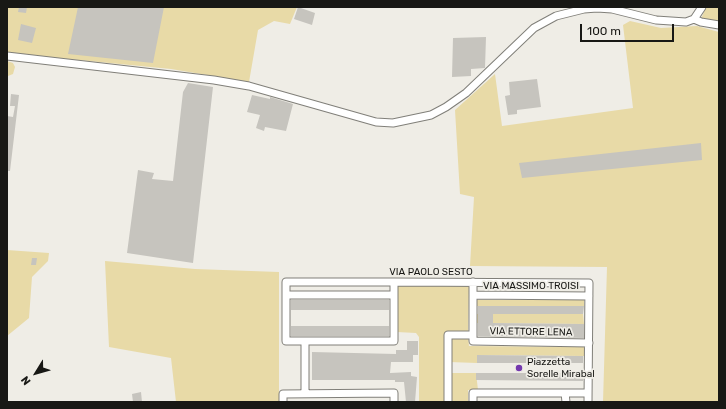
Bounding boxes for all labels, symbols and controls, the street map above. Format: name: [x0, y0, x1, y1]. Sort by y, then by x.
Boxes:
scale bar: [582, 16, 676, 42]
text: 100 m: [587, 24, 621, 38]
street label: VIA PAOLO SESTO: [389, 266, 473, 278]
street label: VIA MASSIMO TROISI: [483, 280, 579, 292]
street label: VIA ETTORE LENA: [489, 325, 573, 339]
north arrow: [16, 353, 56, 393]
place label: Piazzetta Sorelle Mirabal: [527, 356, 595, 380]
marker: Piazzetta Sorelle Mirabal: [514, 363, 524, 373]
text: N: [18, 373, 34, 388]

